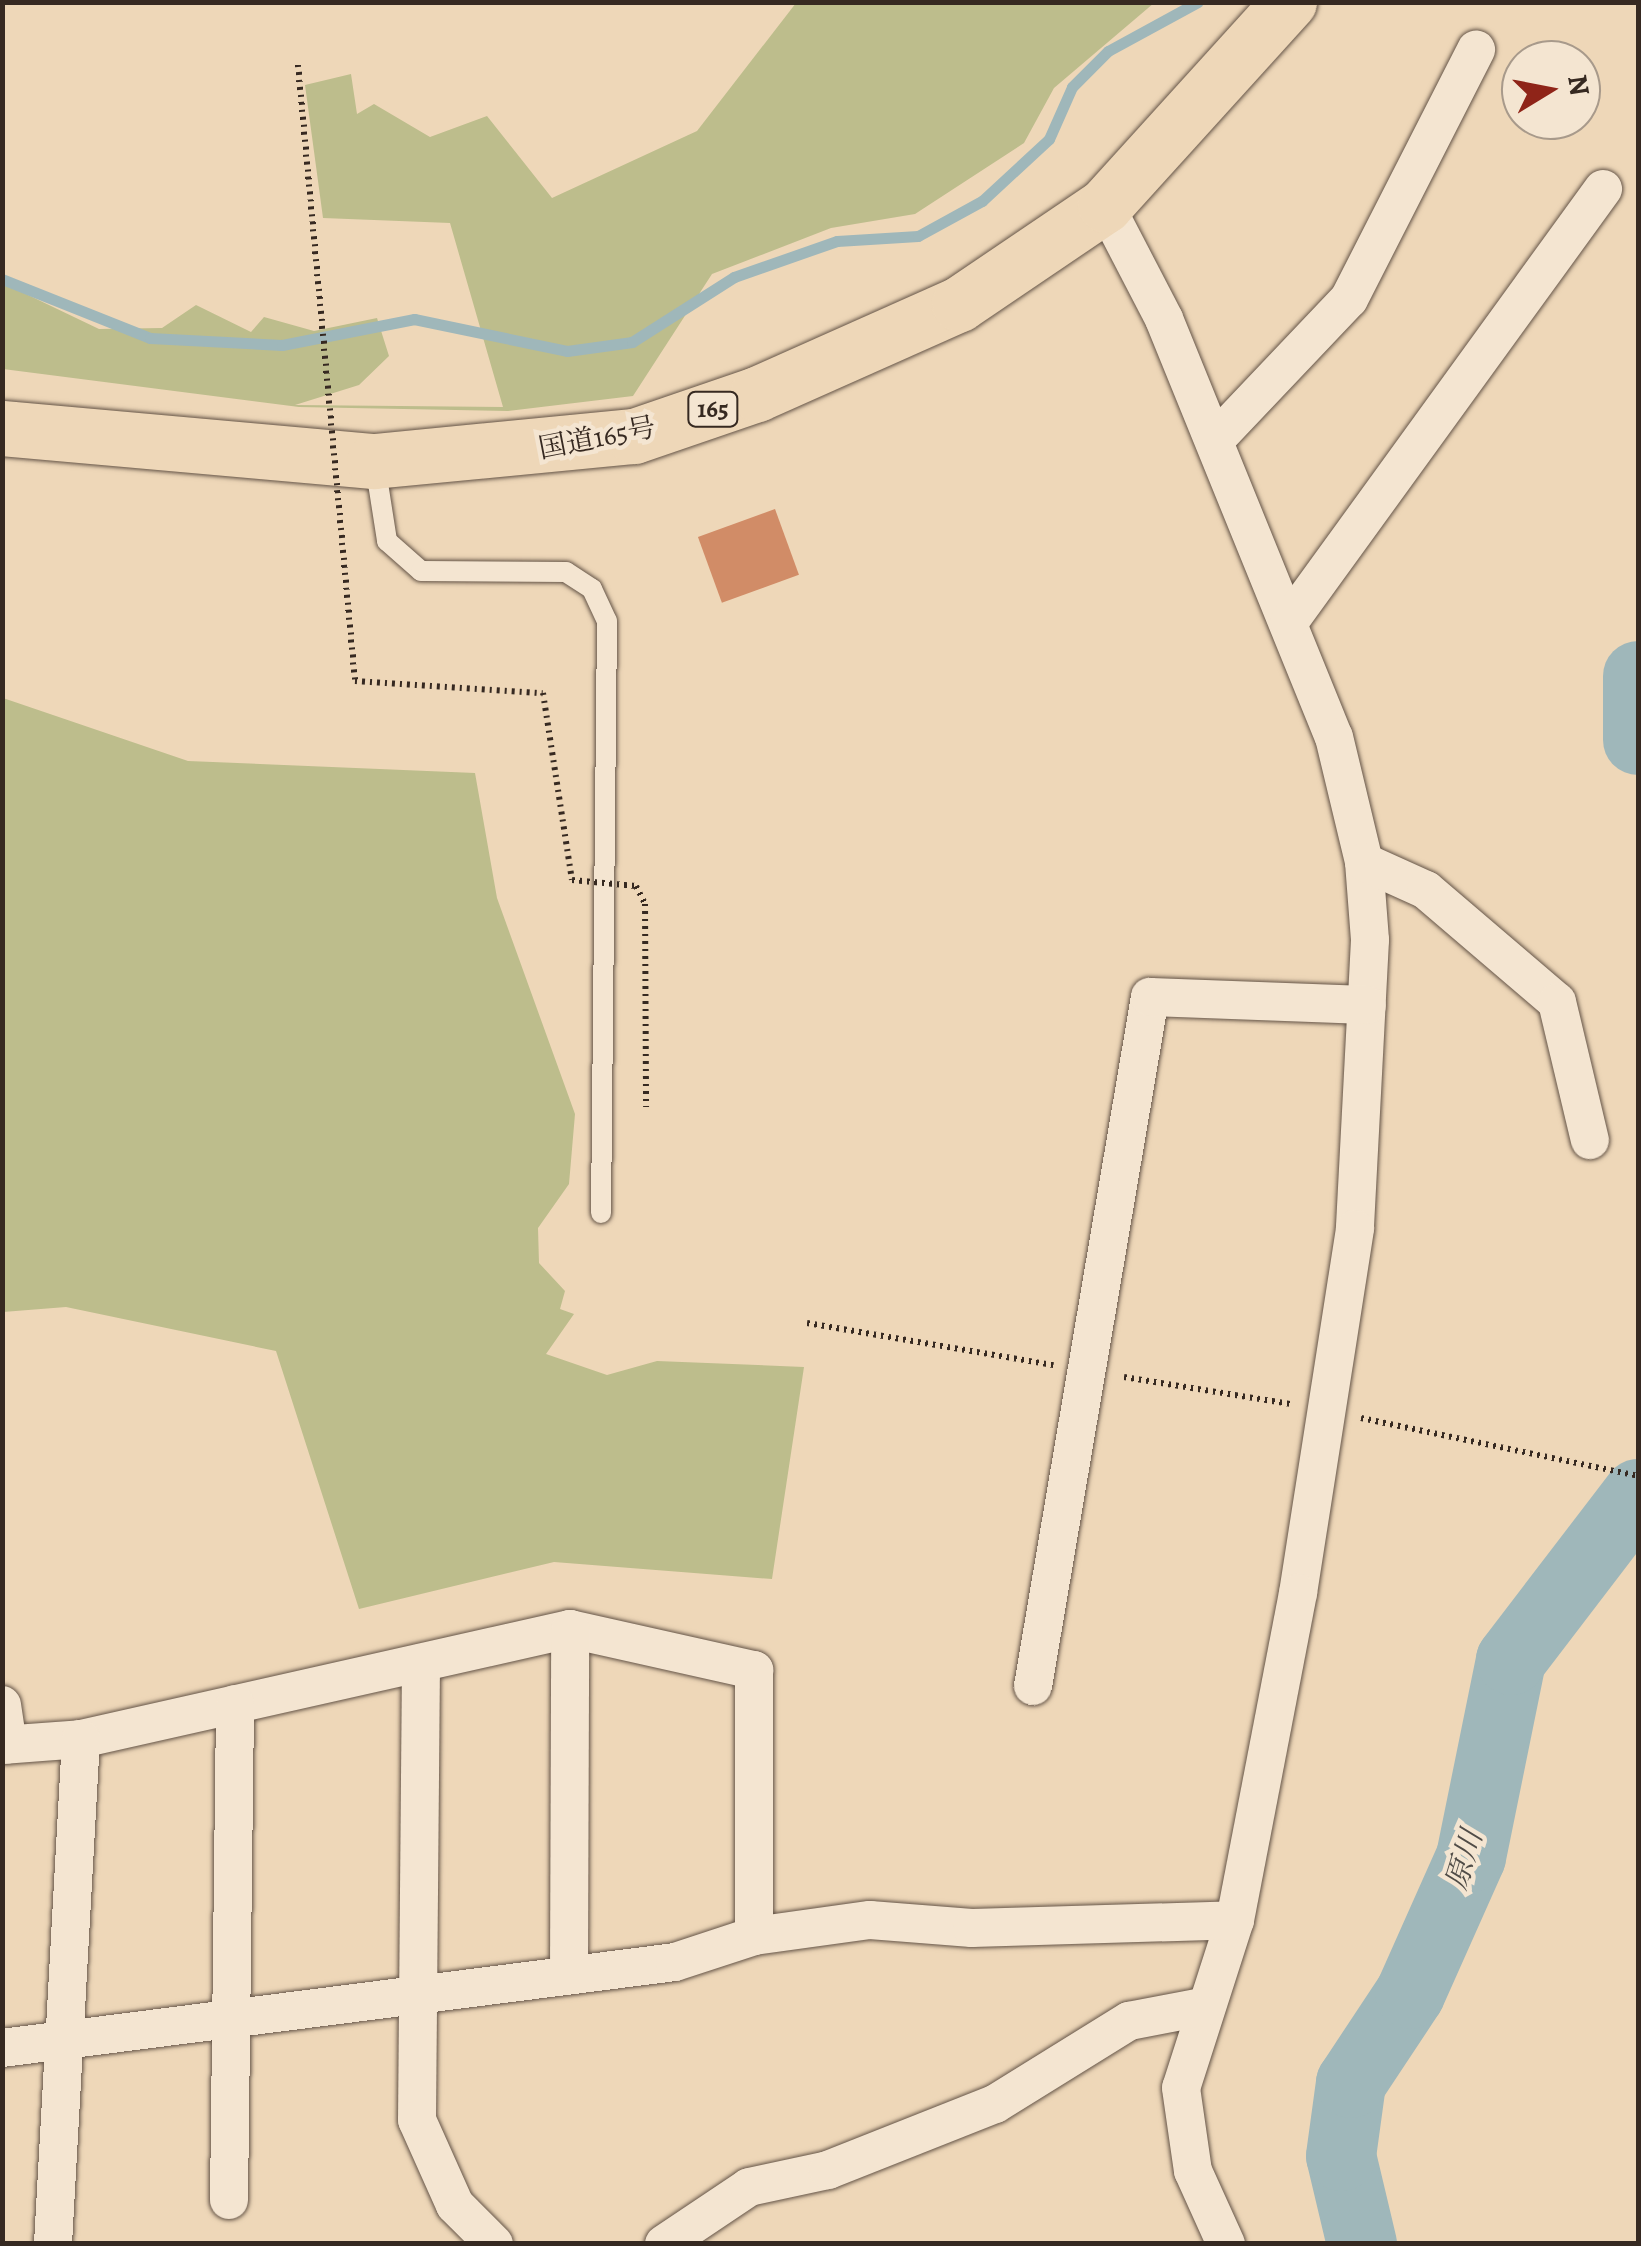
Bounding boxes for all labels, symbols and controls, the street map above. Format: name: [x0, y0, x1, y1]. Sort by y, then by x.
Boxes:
north arrow: [1501, 40, 1601, 140]
text: N: [1558, 72, 1599, 98]
road number: 165: [686, 389, 740, 429]
street label: 国道165号: [536, 410, 658, 466]
water label: 原川: [1438, 1826, 1490, 1894]

